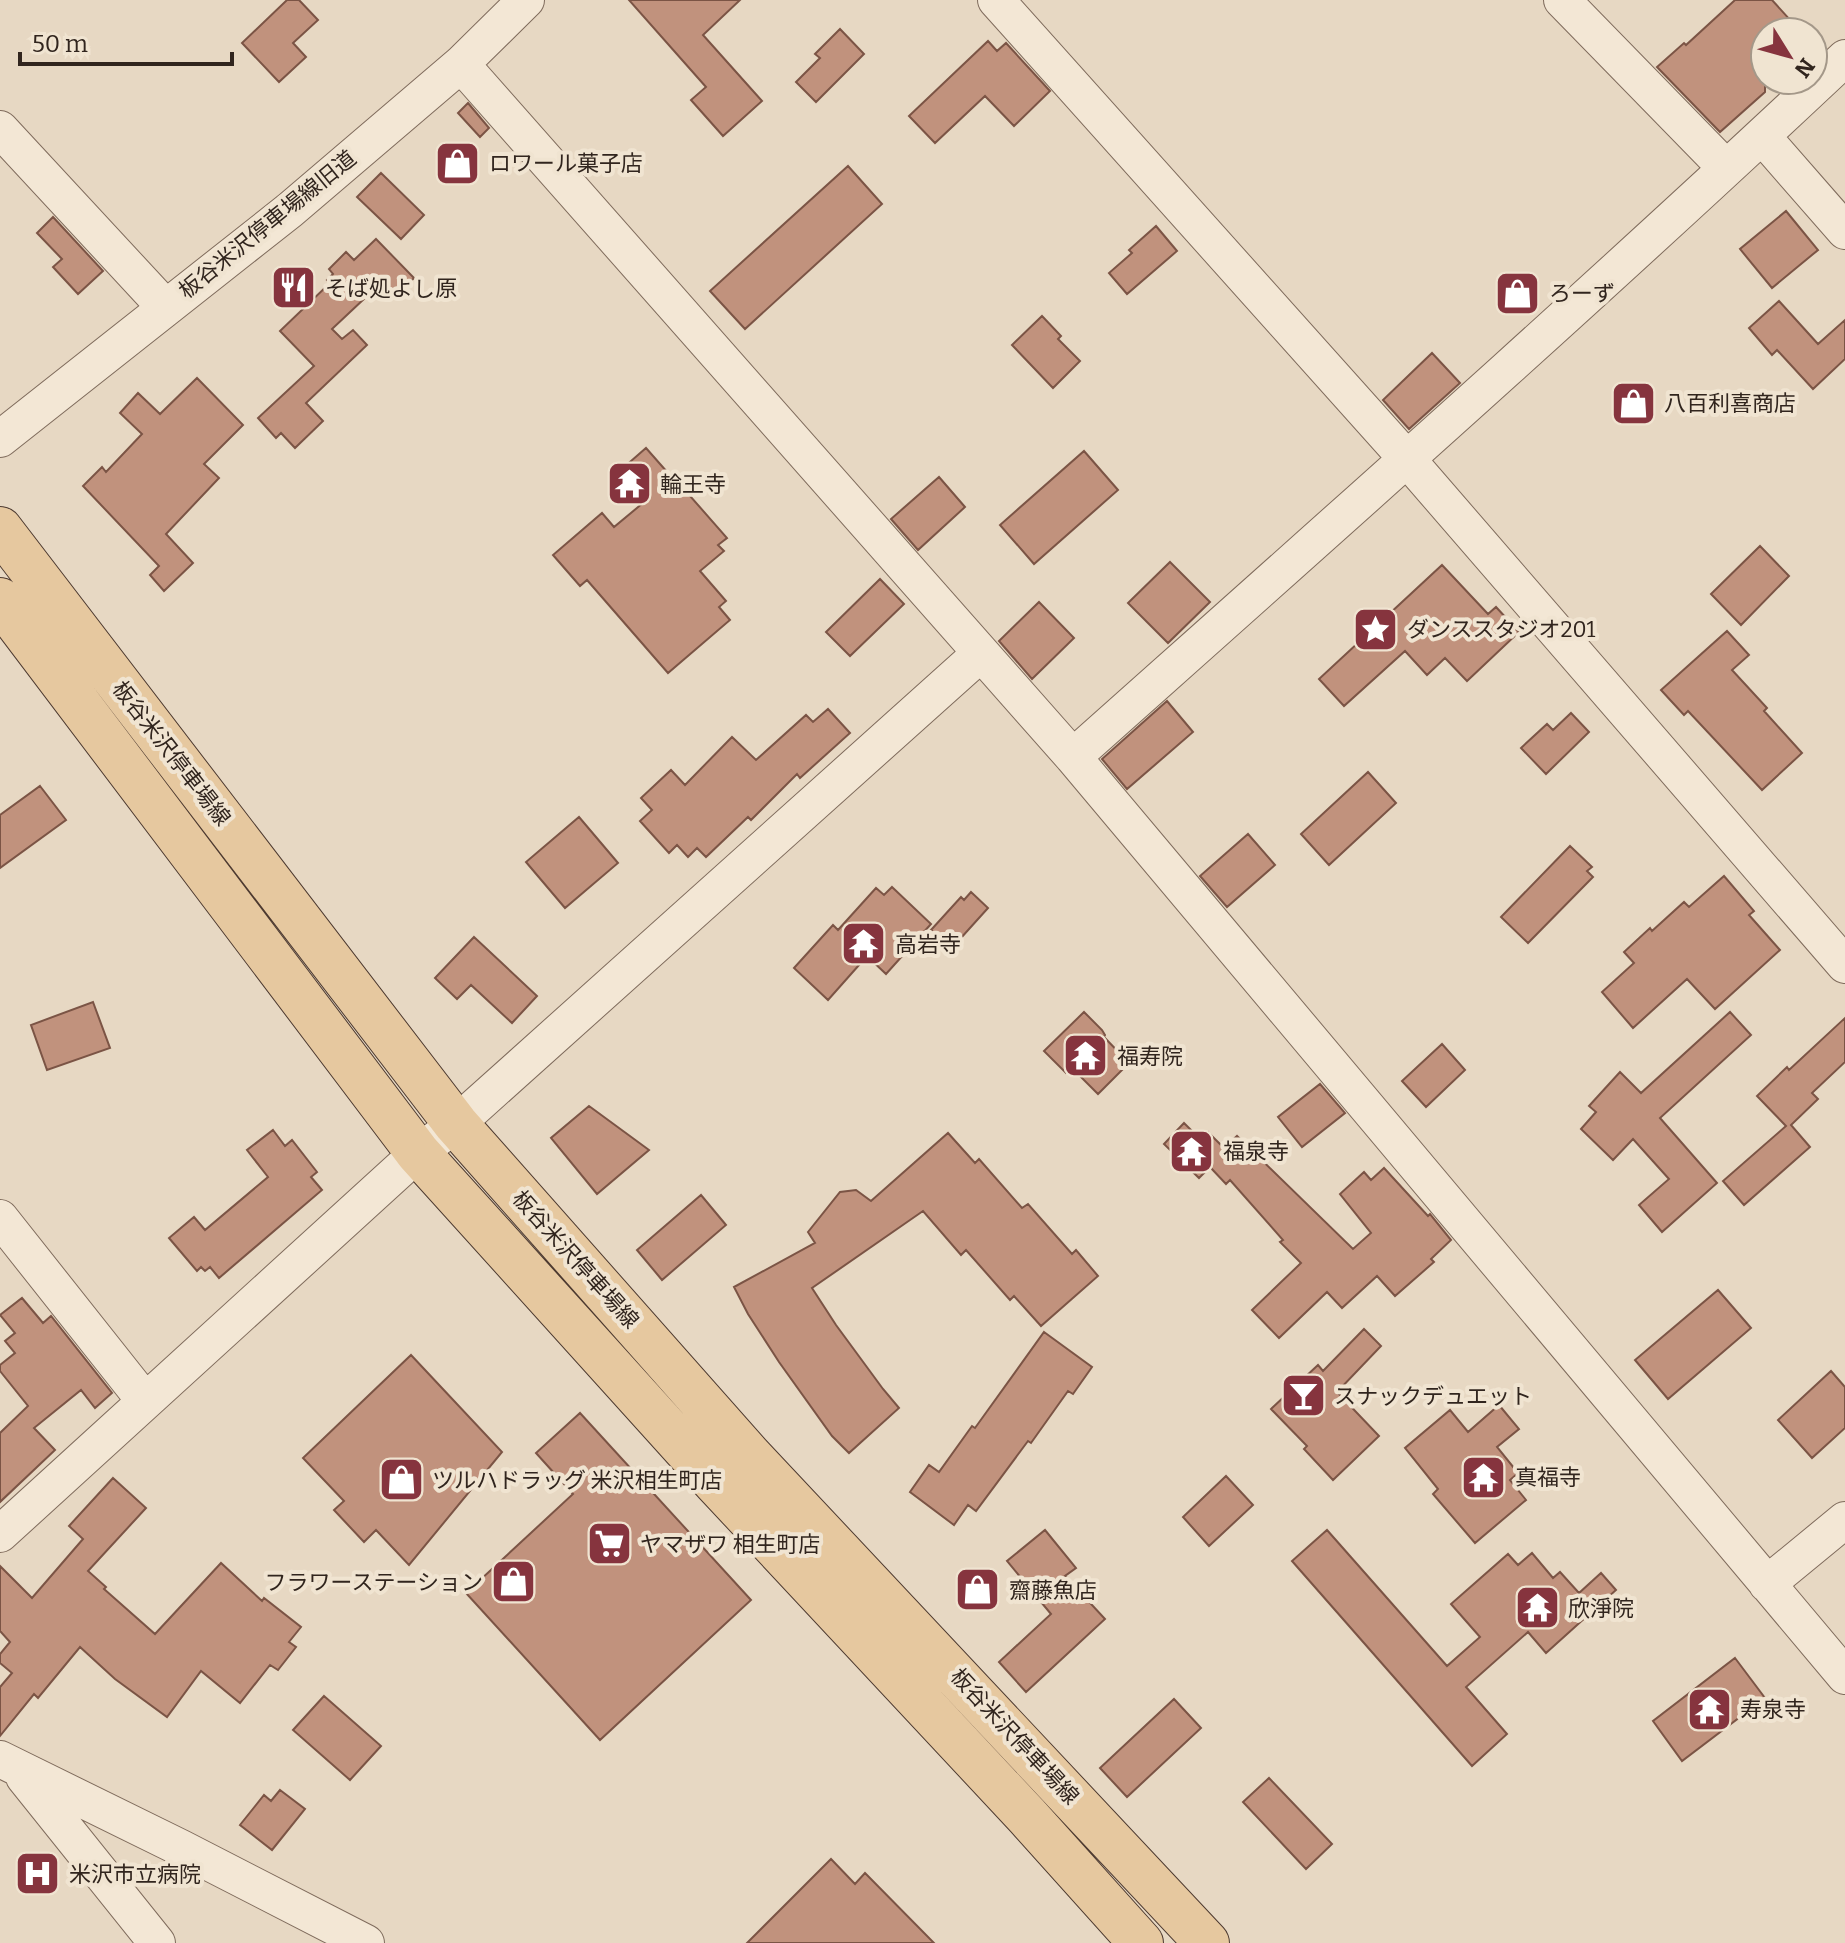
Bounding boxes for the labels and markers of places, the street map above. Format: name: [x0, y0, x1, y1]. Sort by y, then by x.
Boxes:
shop icon: ロワール菓子店: [434, 139, 482, 187]
place label: ロワール菓子店: [489, 150, 643, 177]
restaurant icon: そば処よし原: [270, 264, 318, 312]
shop icon: ろーず: [1494, 269, 1542, 317]
place label: そば処よし原: [325, 275, 457, 302]
place label: ろーず: [1549, 280, 1615, 307]
shop icon: 八百利喜商店: [1609, 379, 1657, 427]
place label: 八百利喜商店: [1664, 390, 1796, 417]
temple icon: 輪王寺: [605, 460, 653, 508]
place label: 輪王寺: [660, 471, 726, 498]
place icon: ダンススタジオ201: [1352, 605, 1400, 653]
place label: ダンススタジオ201: [1407, 616, 1596, 643]
temple icon: 高岩寺: [840, 920, 888, 968]
place label: 高岩寺: [895, 931, 961, 958]
temple icon: 福寿院: [1062, 1032, 1110, 1080]
place label: 福寿院: [1117, 1043, 1183, 1070]
temple icon: 福泉寺: [1168, 1127, 1216, 1175]
place label: 福泉寺: [1223, 1138, 1289, 1165]
bar icon: スナックデュエット: [1279, 1372, 1327, 1420]
place label: スナックデュエット: [1334, 1383, 1532, 1410]
temple icon: 真福寺: [1460, 1453, 1508, 1501]
shop icon: ツルハドラッグ 米沢相生町店: [377, 1456, 425, 1504]
place label: 真福寺: [1515, 1464, 1581, 1491]
place label: ツルハドラッグ 米沢相生町店: [432, 1467, 722, 1494]
supermarket icon: ヤマザワ 相生町店: [585, 1520, 633, 1568]
place label: ヤマザワ 相生町店: [640, 1531, 820, 1558]
shop icon: フラワーステーション: [490, 1558, 538, 1606]
shop icon: 齋藤魚店: [954, 1566, 1002, 1614]
place label: フラワーステーション: [265, 1569, 483, 1596]
place label: 齋藤魚店: [1009, 1577, 1097, 1604]
temple icon: 欣淨院: [1513, 1584, 1561, 1632]
place label: 欣淨院: [1568, 1595, 1634, 1622]
temple icon: 寿泉寺: [1685, 1685, 1733, 1733]
place label: 寿泉寺: [1740, 1696, 1806, 1723]
hospital icon: 米沢市立病院: [14, 1850, 62, 1898]
place label: 米沢市立病院: [69, 1861, 201, 1888]

